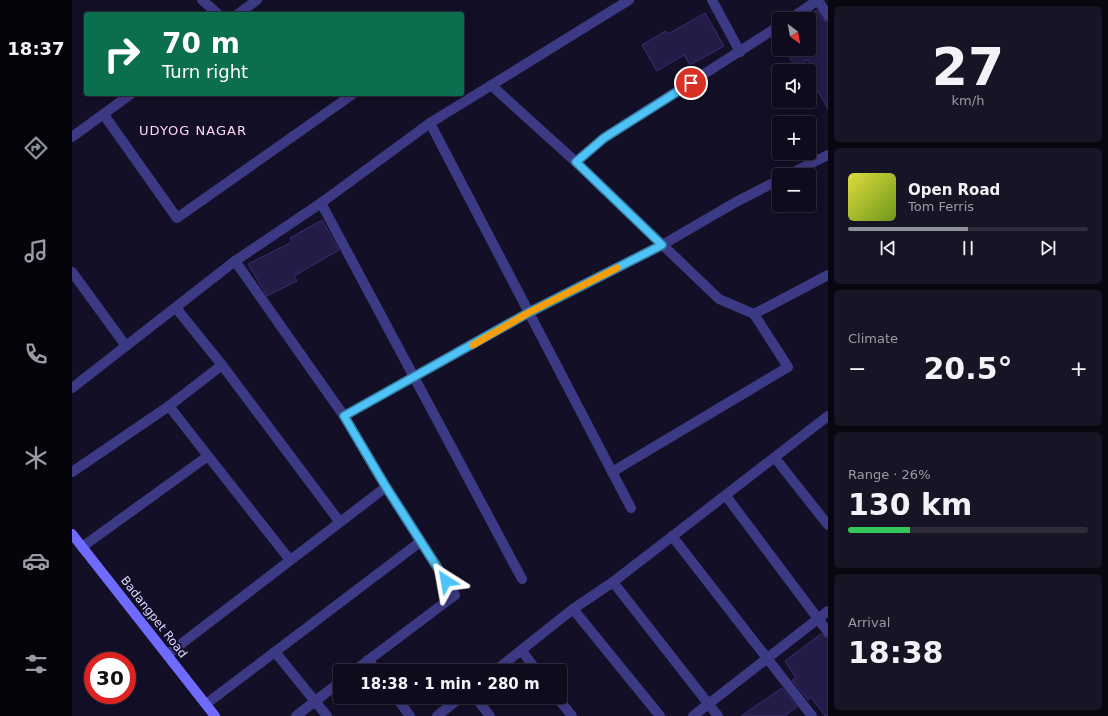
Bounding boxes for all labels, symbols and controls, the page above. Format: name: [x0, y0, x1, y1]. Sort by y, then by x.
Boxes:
north arrow: [772, 12, 816, 56]
map controls: [772, 12, 816, 212]
text: 70 m: [162, 27, 240, 60]
icon: right: [96, 28, 148, 80]
text: 27: [932, 37, 1004, 97]
text: 18:37: [7, 38, 65, 59]
text: Turn right: [162, 61, 248, 82]
button: sound: [772, 64, 816, 108]
pin: [674, 66, 708, 100]
icon: arrive: [680, 72, 702, 94]
text: km/h: [952, 93, 984, 108]
button: +: [772, 116, 816, 160]
district label: UDYOG NAGAR: [139, 123, 247, 138]
icon: directions: [22, 134, 50, 162]
button: −: [772, 168, 816, 212]
text: Open Road: [908, 181, 1000, 199]
text: Tom Ferris: [908, 199, 974, 214]
icon: music: [22, 237, 50, 265]
icon: previous: [877, 237, 899, 259]
icon: pause: [957, 237, 979, 259]
icon: next: [1037, 237, 1059, 259]
text: Climate: [848, 331, 898, 346]
icon: phone: [22, 340, 50, 368]
text: 20.5°: [923, 351, 1013, 386]
text: −: [848, 356, 866, 381]
text: +: [1070, 356, 1088, 381]
icon: climate: [22, 444, 50, 472]
text: Range · 26%: [848, 467, 931, 482]
text: 130 km: [848, 487, 972, 522]
icon: car: [22, 547, 50, 575]
position arrow: [425, 560, 467, 602]
street label: Badangpet Road: [118, 574, 190, 660]
text: Arrival: [848, 615, 890, 630]
text: 18:38: [848, 635, 944, 670]
icon: filters: [22, 650, 50, 678]
speed limit sign: 30: [84, 652, 136, 704]
text: 18:38 · 1 min · 280 m: [360, 675, 540, 693]

